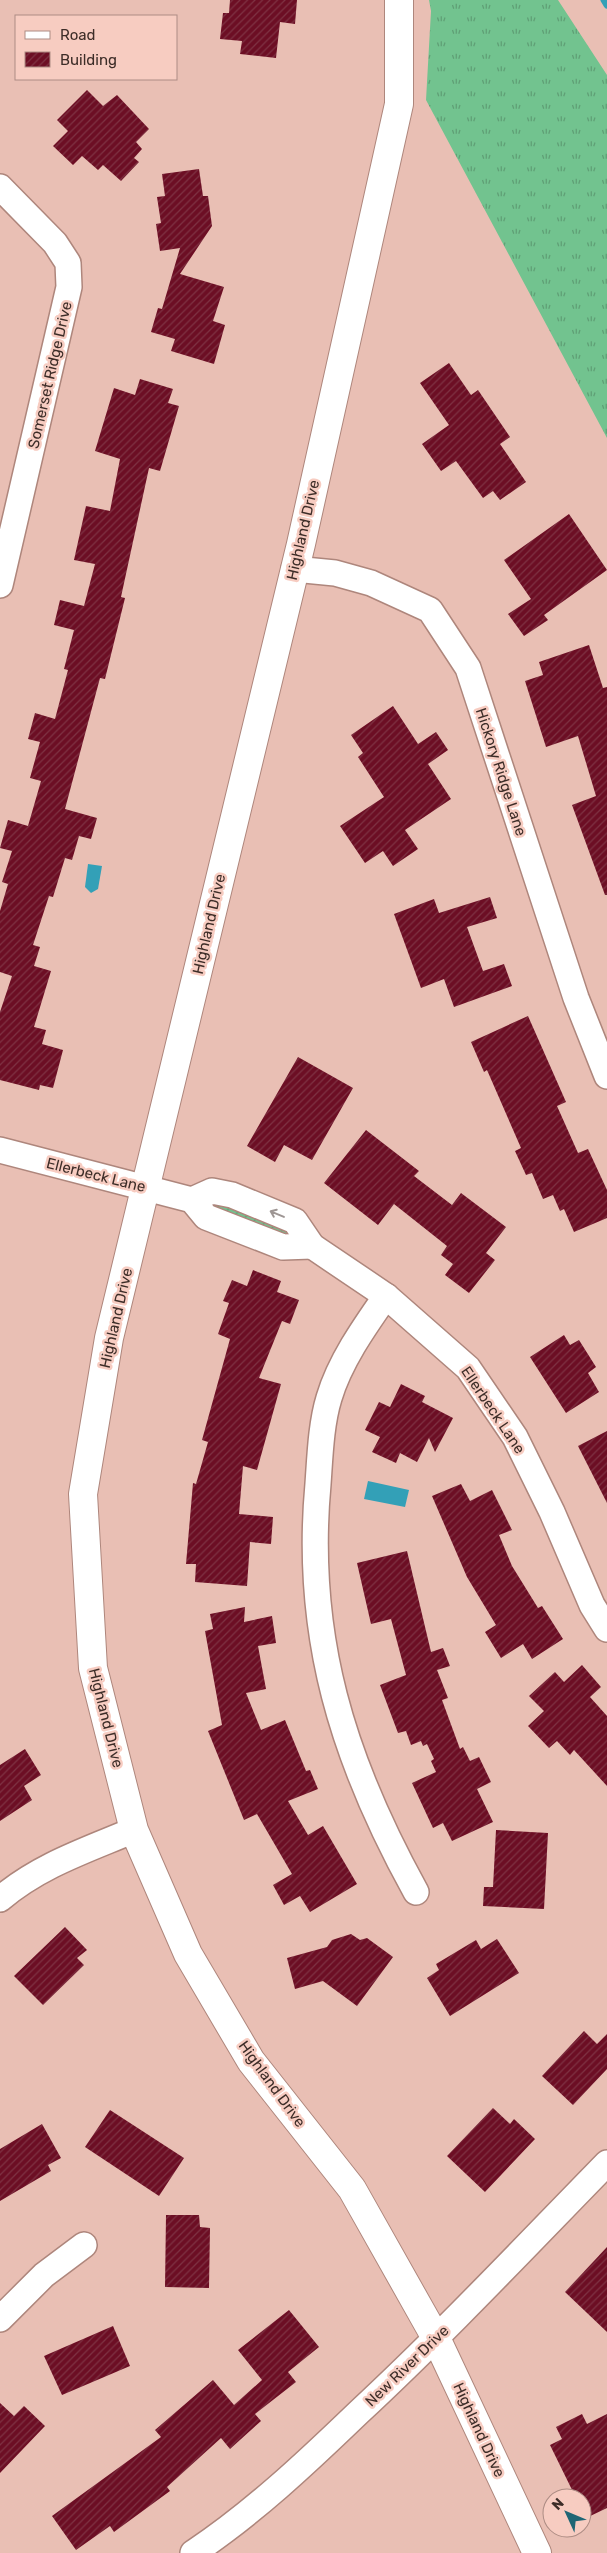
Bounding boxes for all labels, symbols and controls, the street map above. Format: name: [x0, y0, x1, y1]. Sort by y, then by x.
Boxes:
legend: [15, 15, 178, 80]
text: Road: [60, 26, 96, 44]
text: Building: [60, 51, 117, 69]
street label: Somerset Ridge Drive: [24, 300, 76, 450]
street label: Highland Drive: [283, 478, 323, 582]
street label: Hickory Ridge Lane: [472, 706, 530, 838]
street label: Highland Drive: [189, 872, 229, 976]
street label: Ellerbeck Lane: [45, 1154, 147, 1196]
one-way arrow: [270, 1209, 285, 1218]
street label: Highland Drive: [96, 1266, 136, 1370]
street label: Ellerbeck Lane: [457, 1363, 529, 1457]
street label: Highland Drive: [85, 1666, 127, 1770]
street label: Highland Drive: [235, 2037, 309, 2131]
street label: New River Drive: [362, 2322, 452, 2410]
street label: Highland Drive: [449, 2380, 509, 2480]
north arrow: [542, 2488, 592, 2538]
text: N: [548, 2495, 568, 2514]

